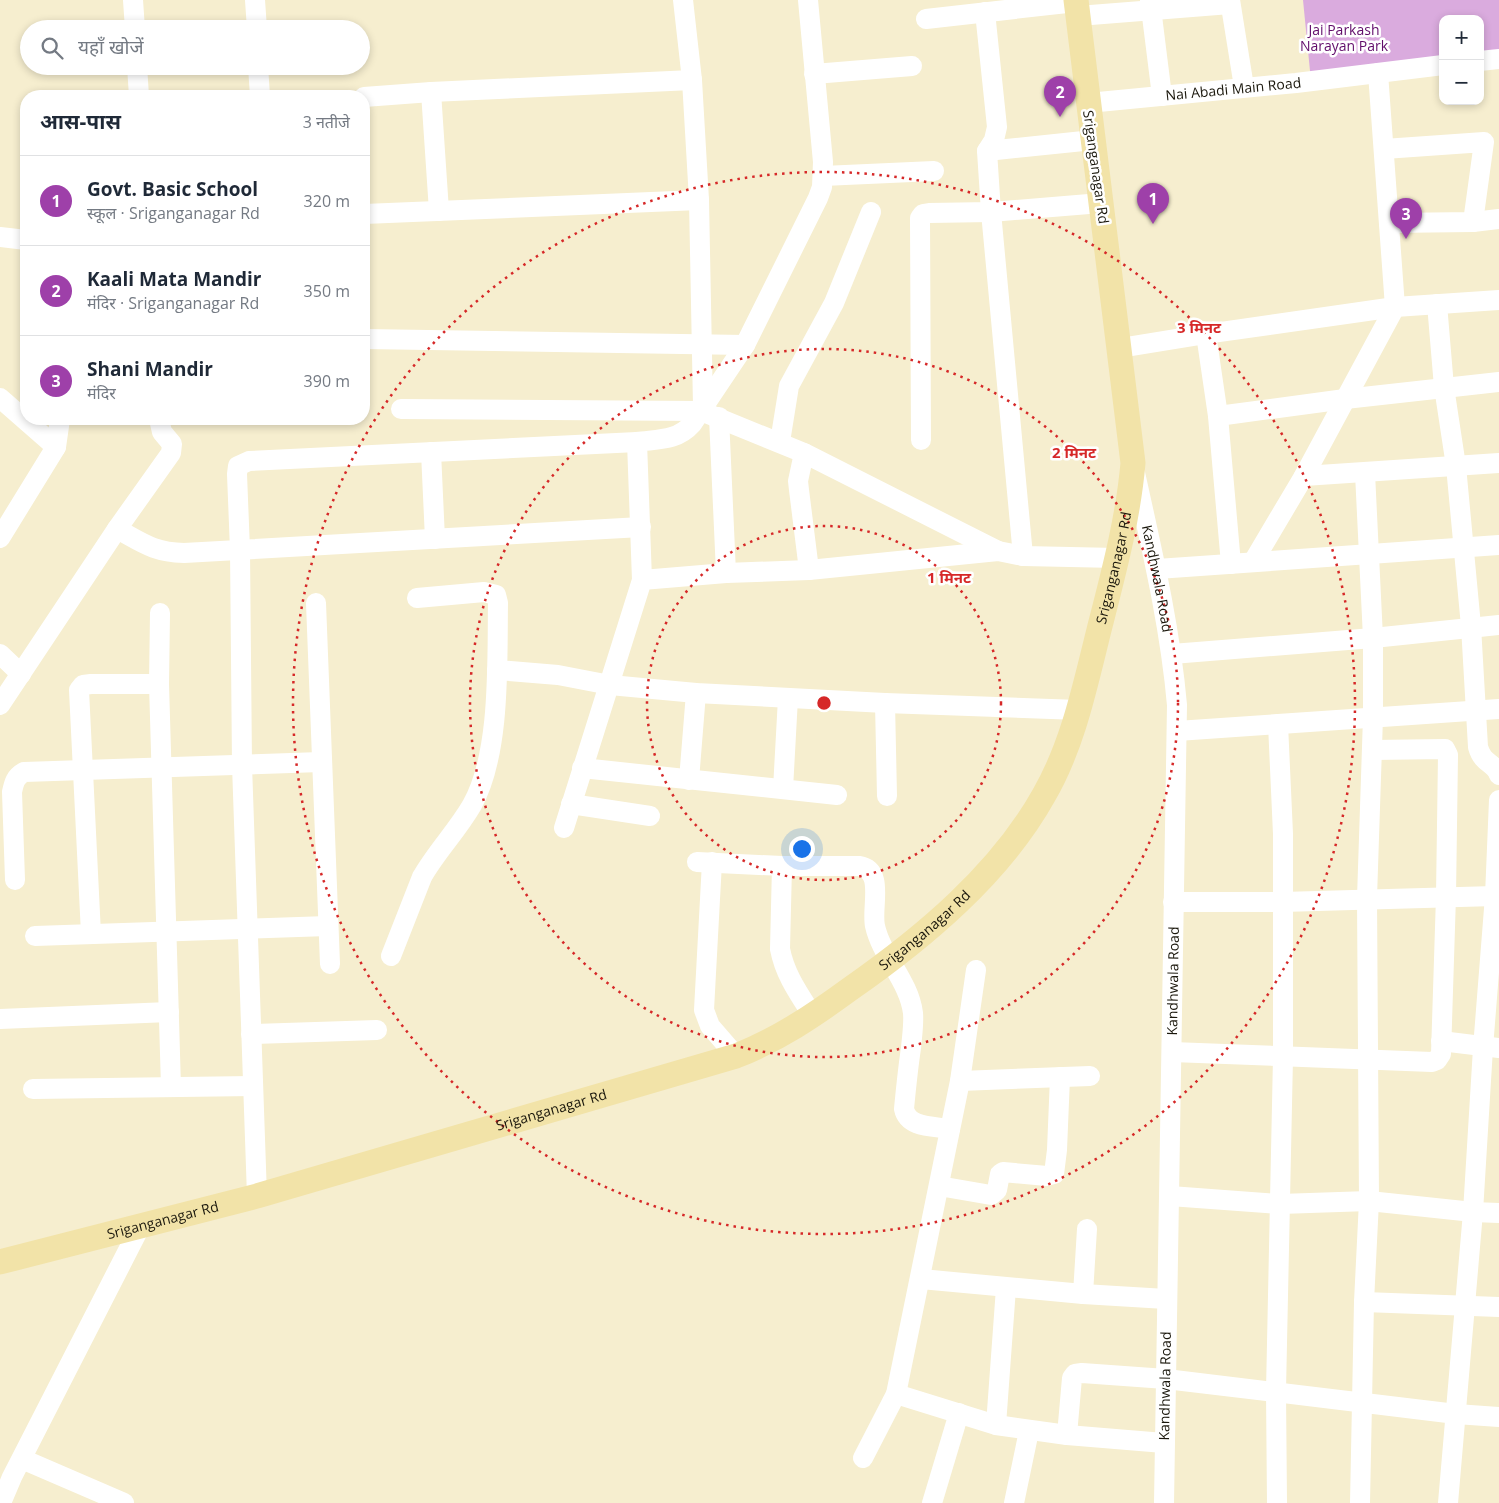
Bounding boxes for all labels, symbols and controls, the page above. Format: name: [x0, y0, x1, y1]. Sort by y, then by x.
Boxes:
map controls: [1439, 15, 1484, 105]
button: +: [1439, 15, 1484, 60]
search box: [20, 20, 370, 75]
park label: Jai Parkash Narayan Park: [1300, 20, 1389, 55]
icon: search: [38, 34, 66, 62]
text: यहाँ खोजें: [78, 34, 144, 60]
button: −: [1439, 60, 1484, 105]
street label: Nai Abadi Main Road: [1165, 72, 1302, 104]
pin: 2: [1044, 76, 1076, 117]
text: आस-पास: [40, 107, 121, 135]
street label: Sriganganagar Rd: [1079, 109, 1114, 225]
text: 3 नतीजे: [303, 111, 350, 133]
text: Govt. Basic School: [87, 176, 258, 202]
pin: 1: [1137, 183, 1169, 224]
text: 1: [51, 190, 61, 212]
text: 320 m: [304, 190, 350, 212]
pin: 3: [1390, 198, 1422, 239]
text: स्कूल · Sriganganagar Rd: [87, 202, 260, 224]
text: Kaali Mata Mandir: [87, 266, 261, 292]
text: 2: [51, 280, 61, 302]
text: 350 m: [304, 280, 350, 302]
text: मंदिर · Sriganganagar Rd: [87, 292, 259, 314]
text: 3 मिनट: [1177, 317, 1222, 337]
text: Shani Mandir: [87, 356, 213, 382]
text: 3: [51, 370, 61, 392]
text: 390 m: [304, 370, 350, 392]
text: मंदिर: [87, 382, 116, 404]
text: 2 मिनट: [1052, 442, 1097, 462]
street label: Sriganganagar Rd: [1091, 510, 1135, 626]
street label: Kandhwala Road: [1138, 523, 1178, 634]
text: 1 मिनट: [927, 567, 972, 587]
centre of rings: [815, 694, 833, 712]
your location: [789, 836, 815, 862]
street label: Sriganganagar Rd: [875, 886, 974, 974]
street label: Kandhwala Road: [1162, 926, 1183, 1036]
street label: Sriganganagar Rd: [493, 1084, 609, 1135]
street label: Sriganganagar Rd: [105, 1196, 221, 1243]
street label: Kandhwala Road: [1154, 1331, 1175, 1441]

